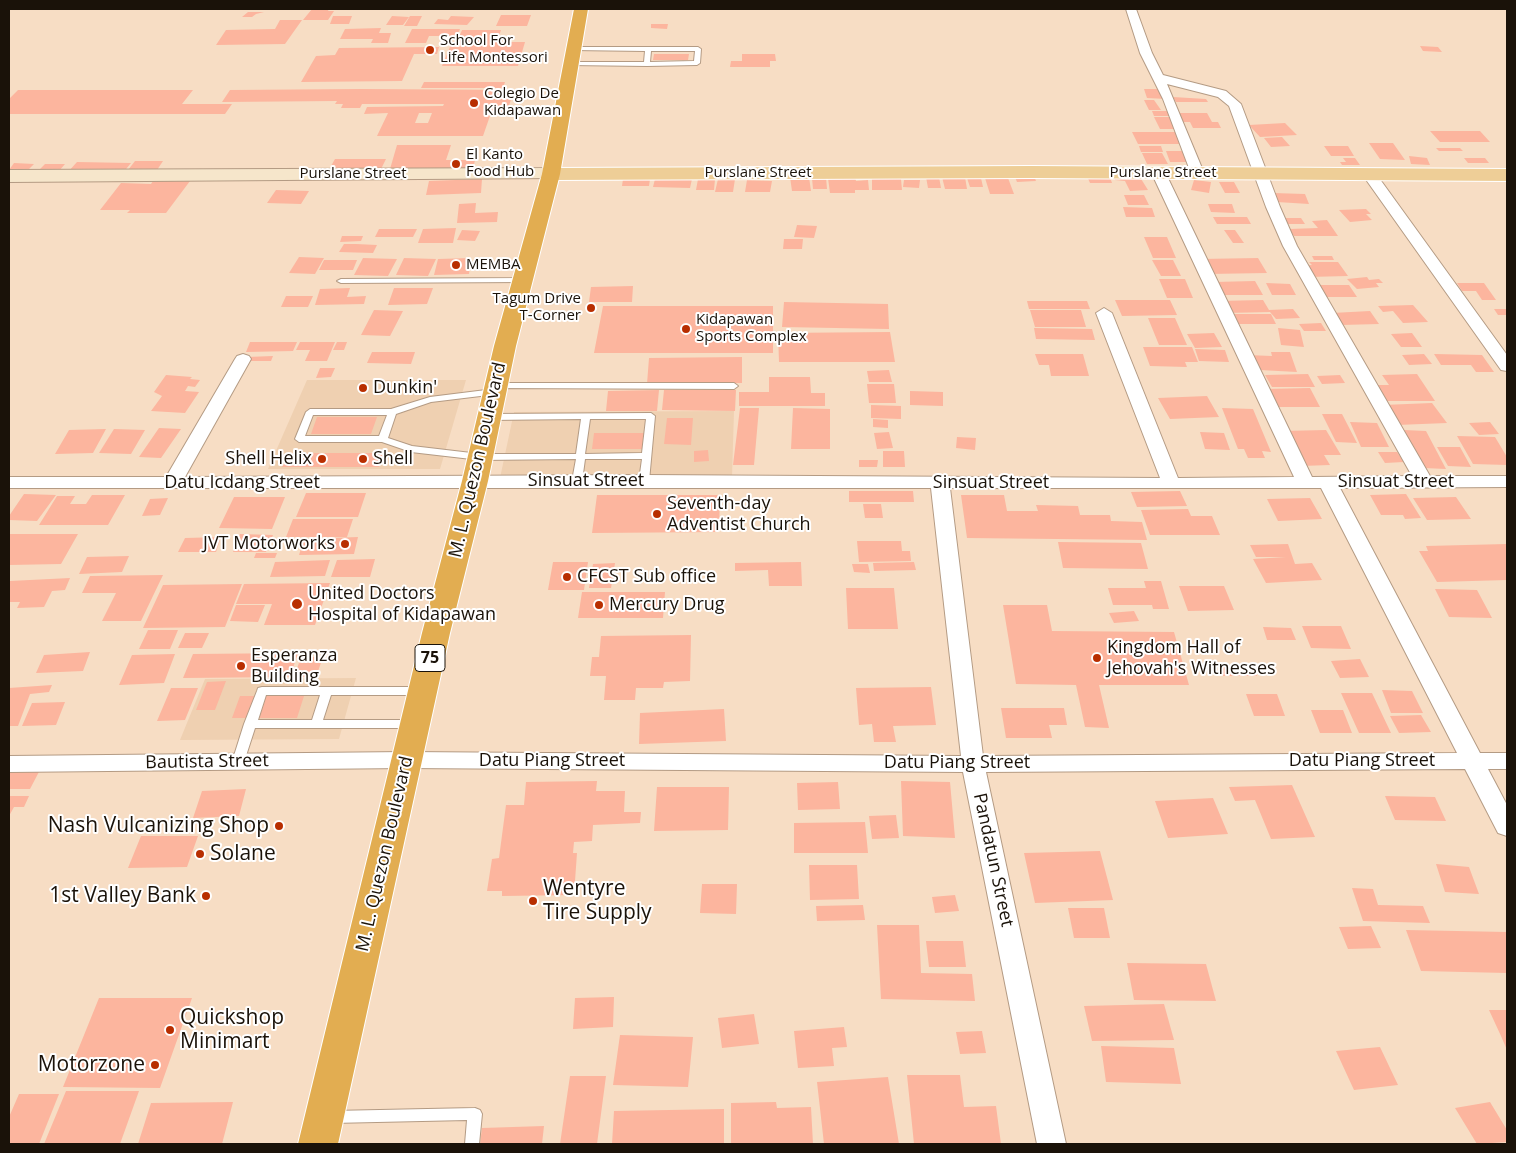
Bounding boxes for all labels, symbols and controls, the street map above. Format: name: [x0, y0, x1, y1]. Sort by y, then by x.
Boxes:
place label: School For Life Montessori: [440, 32, 548, 67]
marker: School For Life Montessori: [424, 44, 436, 56]
place label: Colegio De Kidapawan: [484, 85, 561, 120]
marker: Colegio De Kidapawan: [468, 97, 480, 109]
place label: El Kanto Food Hub: [466, 146, 534, 181]
marker: El Kanto Food Hub: [450, 158, 462, 170]
street label: Purslane Street: [704, 164, 812, 182]
street label: Purslane Street: [1109, 164, 1217, 182]
street label: Purslane Street: [299, 165, 407, 183]
place label: MEMBA: [466, 256, 520, 274]
marker: MEMBA: [450, 259, 462, 271]
place label: Tagum Drive T-Corner: [493, 290, 581, 325]
marker: Tagum Drive T-Corner: [585, 302, 597, 314]
place label: Kidapawan Sports Complex: [696, 311, 807, 346]
marker: Kidapawan Sports Complex: [680, 323, 692, 335]
street label: M. L. Quezon Boulevard: [445, 360, 511, 560]
place label: Dunkin': [373, 377, 437, 399]
marker: Dunkin': [357, 382, 369, 394]
place label: Shell Helix: [225, 448, 312, 470]
place label: Shell: [373, 448, 413, 470]
marker: Shell Helix: [316, 453, 328, 465]
marker: Shell: [357, 453, 369, 465]
street label: Sinsuat Street: [528, 470, 644, 492]
street label: Sinsuat Street: [1338, 471, 1454, 493]
street label: Datu Icdang Street: [164, 472, 320, 494]
street label: Sinsuat Street: [933, 472, 1049, 494]
place label: Seventh-day Adventist Church: [667, 493, 811, 536]
marker: Seventh-day Adventist Church: [651, 508, 663, 520]
place label: JVT Motorworks: [203, 533, 335, 555]
marker: JVT Motorworks: [339, 538, 351, 550]
place label: CFCST Sub office: [577, 566, 716, 588]
marker: CFCST Sub office: [561, 571, 573, 583]
place label: United Doctors Hospital of Kidapawan: [308, 583, 496, 626]
place label: Mercury Drug: [609, 594, 725, 616]
marker: United Doctors Hospital of Kidapawan: [290, 597, 304, 611]
marker: Mercury Drug: [593, 599, 605, 611]
place label: Kingdom Hall of Jehovah's Witnesses: [1107, 637, 1276, 680]
road number: 75: [415, 644, 445, 671]
place label: Esperanza Building: [251, 645, 338, 688]
marker: Kingdom Hall of Jehovah's Witnesses: [1091, 652, 1103, 664]
marker: Esperanza Building: [235, 660, 247, 672]
street label: Bautista Street: [145, 750, 269, 774]
street label: Datu Piang Street: [479, 750, 625, 772]
street label: Datu Piang Street: [1289, 750, 1435, 772]
street label: Datu Piang Street: [884, 752, 1030, 774]
street label: M. L. Quezon Boulevard: [352, 754, 418, 954]
street label: Pandatun Street: [968, 791, 1018, 929]
place label: Nash Vulcanizing Shop: [48, 813, 269, 839]
marker: Nash Vulcanizing Shop: [273, 820, 285, 832]
place label: Solane: [210, 841, 276, 867]
marker: Solane: [194, 848, 206, 860]
place label: Wentyre Tire Supply: [543, 876, 652, 926]
place label: 1st Valley Bank: [49, 883, 196, 909]
marker: 1st Valley Bank: [200, 890, 212, 902]
marker: Wentyre Tire Supply: [527, 895, 539, 907]
place label: Quickshop Minimart: [180, 1005, 284, 1055]
marker: Quickshop Minimart: [164, 1024, 176, 1036]
place label: Motorzone: [38, 1052, 145, 1078]
marker: Motorzone: [149, 1059, 161, 1071]

